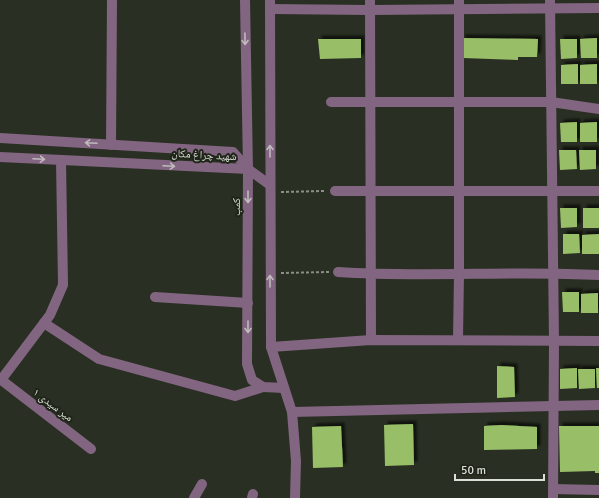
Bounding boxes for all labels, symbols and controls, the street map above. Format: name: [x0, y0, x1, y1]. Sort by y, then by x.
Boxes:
one-way arrow: [241, 32, 249, 45]
one-way arrow: [85, 140, 98, 147]
one-way arrow: [266, 145, 274, 158]
street label: شهید چراغ مکان: [171, 147, 237, 163]
one-way arrow: [32, 156, 45, 163]
one-way arrow: [162, 162, 175, 170]
one-way arrow: [244, 190, 252, 203]
street label: کمب: [230, 198, 243, 216]
one-way arrow: [266, 275, 274, 288]
one-way arrow: [244, 320, 252, 333]
street label: میر سیدی ۱: [31, 386, 75, 424]
scale bar: [455, 456, 544, 482]
text: 50 m: [461, 463, 486, 478]

